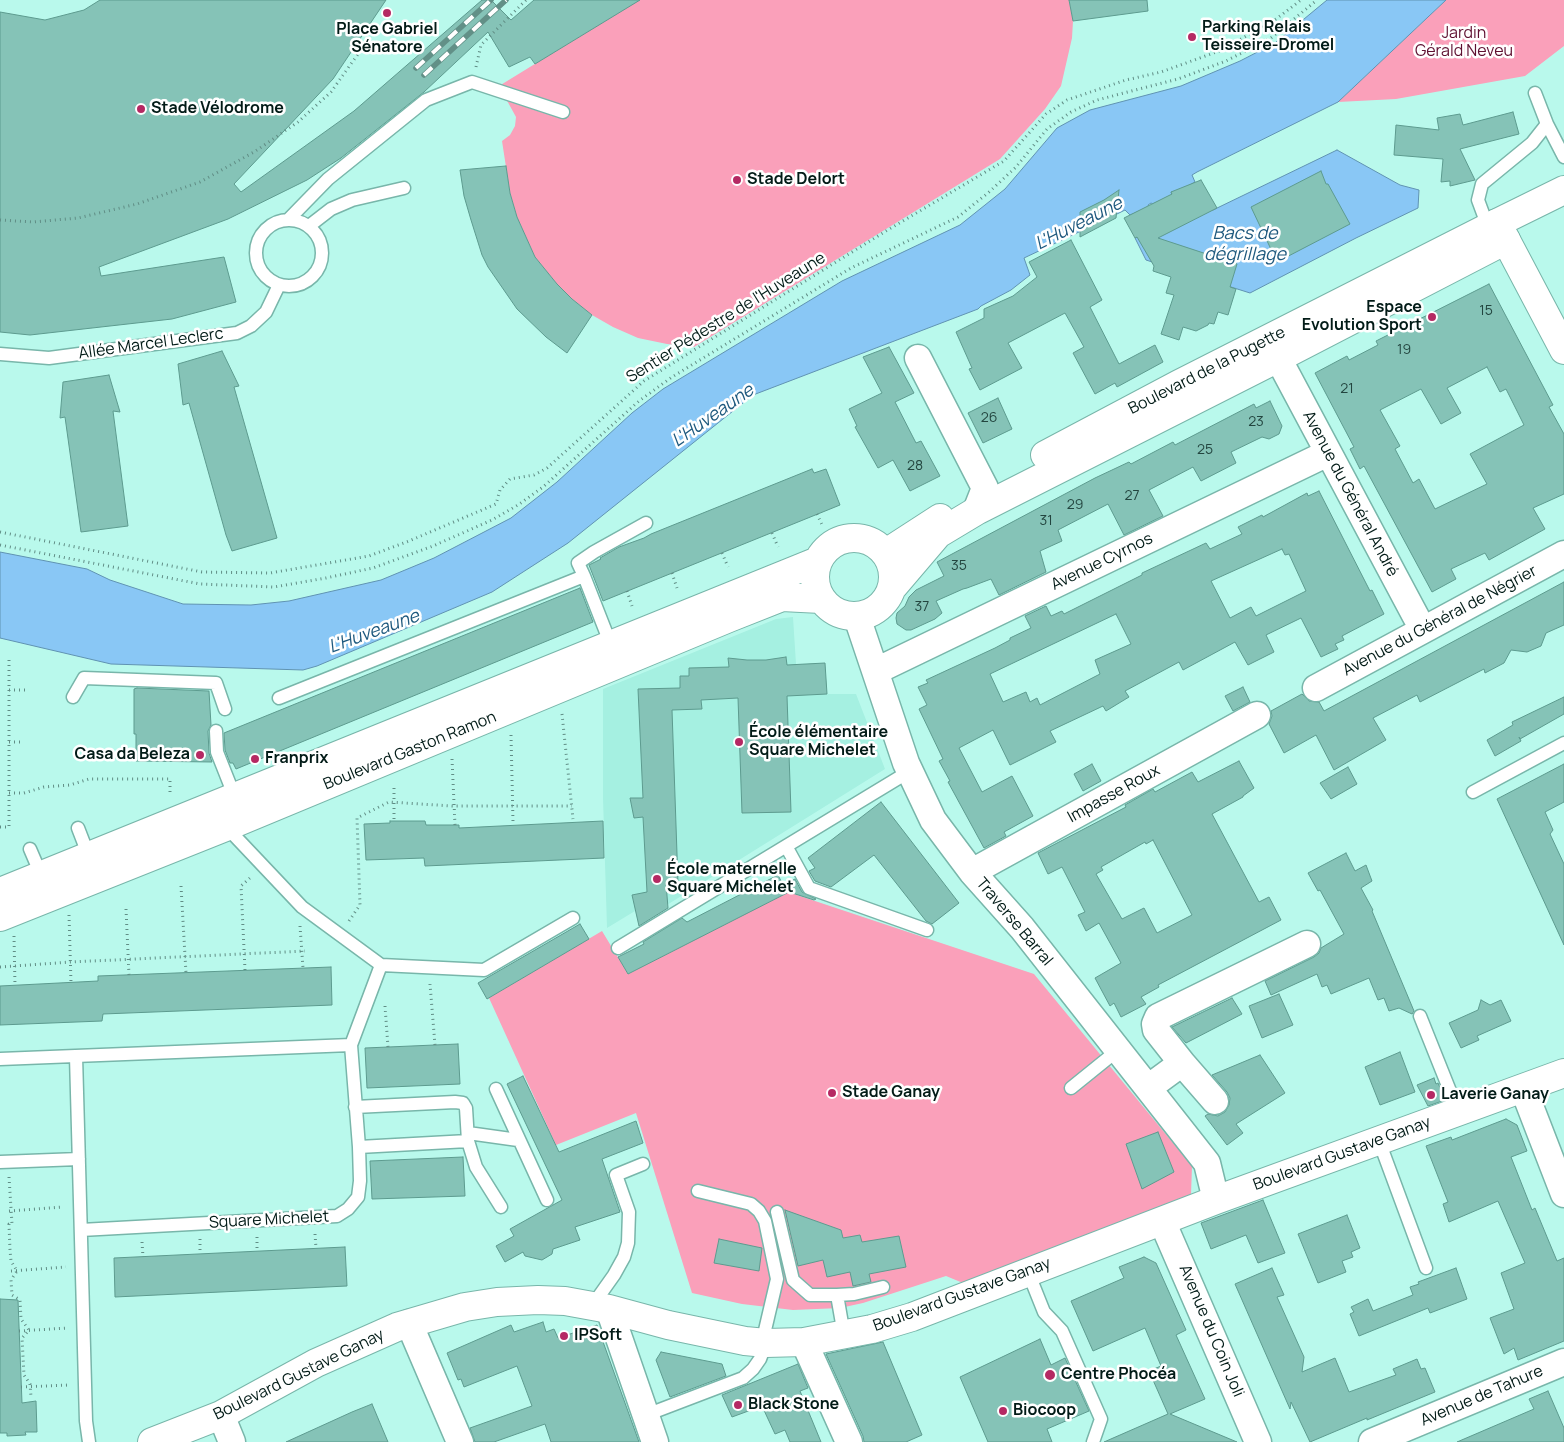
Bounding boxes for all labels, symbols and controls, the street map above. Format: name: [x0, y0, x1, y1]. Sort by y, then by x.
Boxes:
marker: Place Gabriel Sénatore: [381, 7, 393, 19]
place label: Parking Relais Teisseire-Dromel: [1202, 18, 1334, 56]
place label: Place Gabriel Sénatore: [336, 20, 438, 58]
park label: Jardin Gérald Neveu: [1415, 24, 1513, 62]
marker: Parking Relais Teisseire-Dromel: [1186, 31, 1198, 43]
place label: Stade Vélodrome: [151, 99, 284, 119]
marker: Stade Vélodrome: [135, 103, 147, 115]
place label: Stade Delort: [747, 170, 845, 190]
marker: Stade Delort: [731, 174, 743, 186]
water label: L'Huveaune: [1032, 193, 1126, 255]
water label: Bacs de dégrillage: [1204, 223, 1286, 266]
street label: Sentier Pédestre de l'Huveaune: [623, 249, 829, 387]
place label: Espace Evolution Sport: [1302, 298, 1422, 336]
house number: 15: [1479, 303, 1493, 319]
marker: Espace Evolution Sport: [1426, 311, 1438, 323]
street label: Boulevard de la Pugette: [1125, 323, 1289, 419]
street label: Allée Marcel Leclerc: [77, 324, 225, 364]
house number: 19: [1397, 342, 1411, 358]
water label: L'Huveaune: [668, 380, 758, 452]
house number: 21: [1340, 381, 1354, 397]
street label: Avenue du Général André: [1298, 408, 1402, 580]
house number: 26: [981, 410, 997, 426]
house number: 23: [1248, 414, 1264, 430]
house number: 25: [1197, 442, 1213, 458]
house number: 28: [907, 458, 923, 474]
house number: 27: [1124, 488, 1140, 504]
house number: 29: [1067, 497, 1083, 513]
house number: 31: [1039, 513, 1053, 529]
street label: Avenue Cyrnos: [1048, 529, 1156, 595]
house number: 35: [951, 558, 967, 574]
street label: Avenue du Général de Négrier: [1340, 562, 1540, 680]
house number: 37: [915, 599, 929, 615]
water label: L'Huveaune: [326, 606, 422, 658]
street label: Boulevard Gaston Ramon: [321, 708, 499, 794]
place label: École élémentaire Square Michelet: [749, 723, 888, 761]
marker: École élémentaire Square Michelet: [733, 736, 745, 748]
place label: Casa da Beleza: [74, 745, 190, 765]
marker: Casa da Beleza: [194, 749, 206, 761]
place label: Franprix: [265, 749, 328, 769]
marker: Franprix: [249, 753, 261, 765]
street label: Impasse Roux: [1065, 761, 1163, 827]
place label: École maternelle Square Michelet: [667, 860, 797, 898]
marker: École maternelle Square Michelet: [651, 873, 663, 885]
street label: Traverse Barral: [972, 874, 1056, 970]
place label: Stade Ganay: [842, 1083, 940, 1103]
place label: Laverie Ganay: [1441, 1085, 1549, 1105]
marker: Stade Ganay: [826, 1087, 838, 1099]
marker: Laverie Ganay: [1425, 1089, 1437, 1101]
street label: Boulevard Gustave Ganay: [1251, 1113, 1433, 1195]
street label: Square Michelet: [208, 1207, 330, 1233]
street label: Boulevard Gustave Ganay: [871, 1254, 1053, 1336]
street label: Avenue du Coin Joli: [1174, 1262, 1248, 1400]
street label: Boulevard Gustave Ganay: [211, 1325, 387, 1425]
place label: IPSoft: [574, 1326, 622, 1346]
marker: IPSoft: [558, 1330, 570, 1342]
street label: Avenue de Tahure: [1418, 1362, 1546, 1430]
place label: Centre Phocéa: [1061, 1365, 1176, 1385]
marker: Centre Phocéa: [1043, 1368, 1057, 1382]
place label: Black Stone: [748, 1395, 839, 1415]
marker: Black Stone: [732, 1399, 744, 1411]
place label: Biocoop: [1013, 1401, 1076, 1421]
marker: Biocoop: [997, 1405, 1009, 1417]

